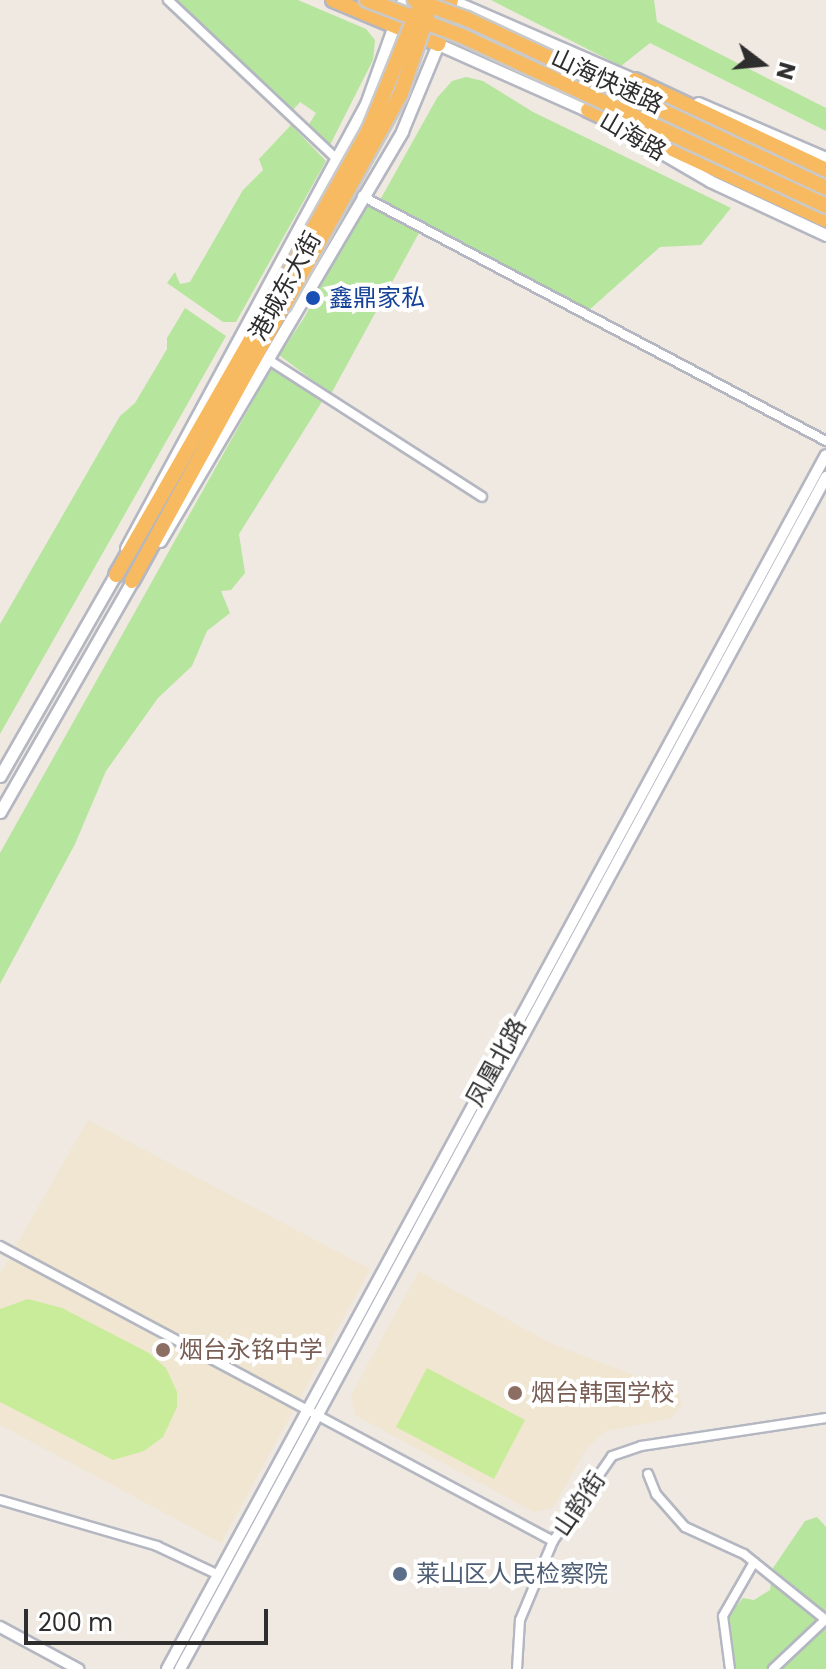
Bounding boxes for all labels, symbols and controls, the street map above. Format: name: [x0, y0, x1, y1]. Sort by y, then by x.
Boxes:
north arrow: [722, 24, 802, 104]
street label: 山海快速路: [547, 43, 667, 119]
text: N: [768, 59, 803, 83]
street label: 山海路: [595, 106, 671, 166]
street label: 港城东大街: [243, 227, 327, 345]
place label: 鑫鼎家私: [329, 284, 425, 312]
marker: 鑫鼎家私: [304, 289, 322, 307]
street label: 凤凰北路: [460, 1013, 532, 1111]
place label: 烟台永铭中学: [179, 1336, 323, 1364]
marker: 烟台永铭中学: [154, 1341, 172, 1359]
place label: 烟台韩国学校: [531, 1379, 675, 1407]
marker: 烟台韩国学校: [506, 1384, 524, 1402]
street label: 山韵街: [547, 1466, 611, 1542]
place label: 莱山区人民检察院: [416, 1560, 608, 1588]
marker: 莱山区人民检察院: [391, 1565, 409, 1583]
scale bar: [28, 1593, 272, 1643]
text: 200 m: [38, 1606, 113, 1639]

